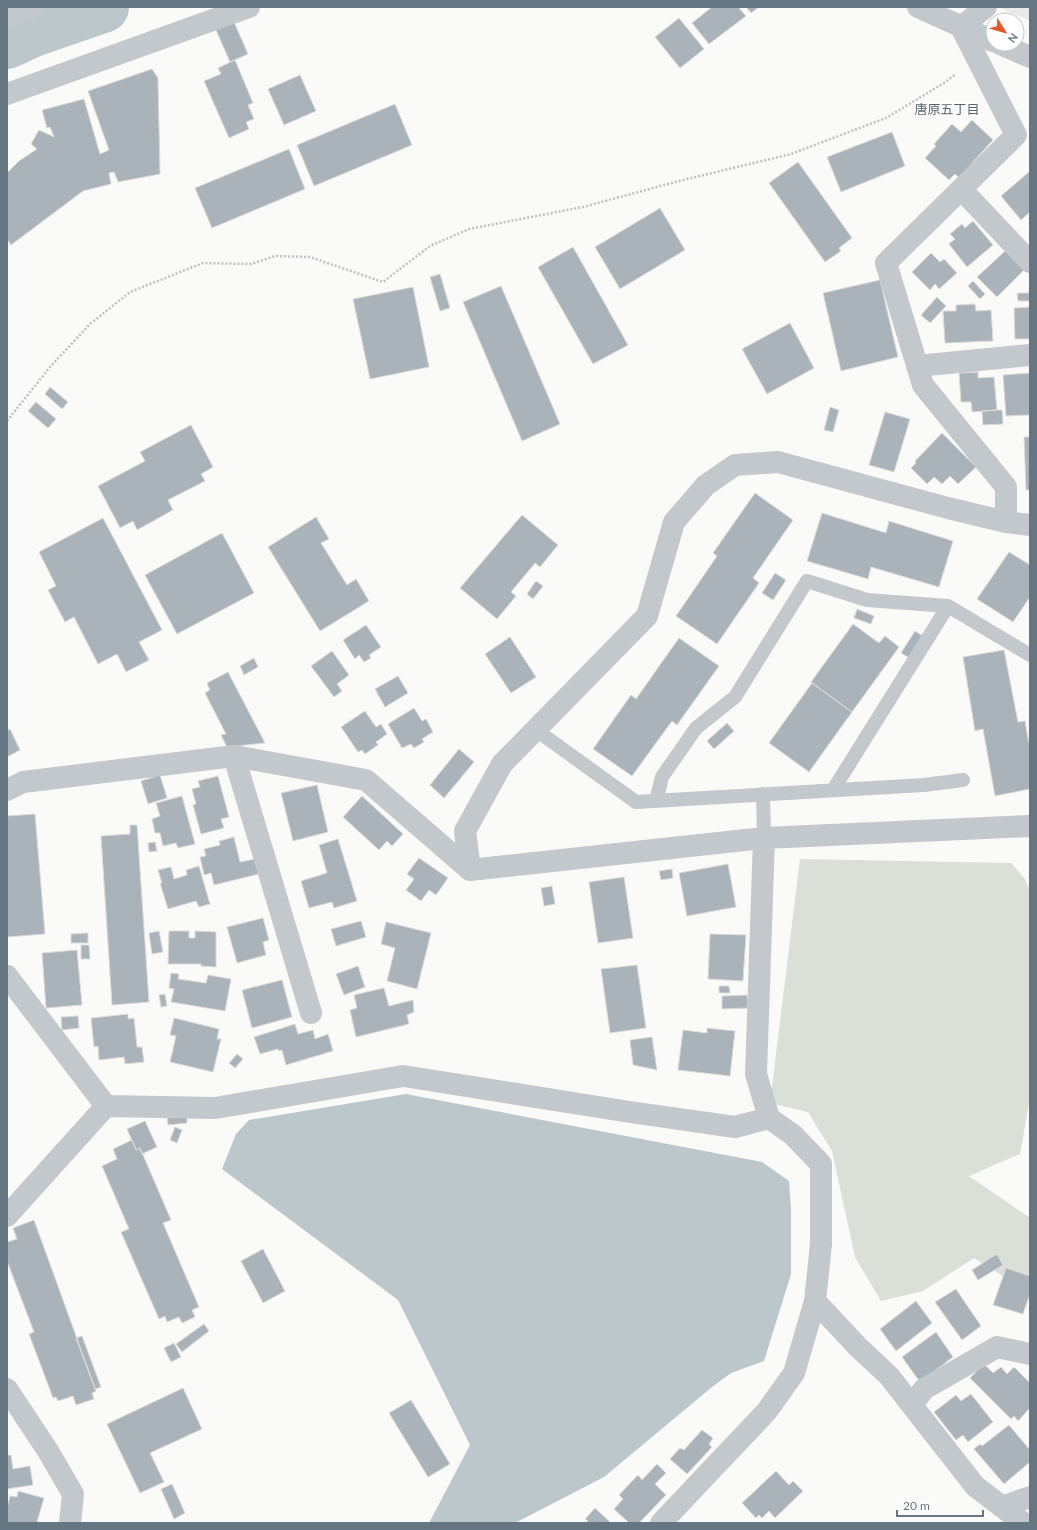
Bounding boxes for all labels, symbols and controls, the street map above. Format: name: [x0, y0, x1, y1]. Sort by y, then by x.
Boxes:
north arrow: [985, 12, 1025, 52]
text: N: [1006, 31, 1021, 46]
district label: 唐原五丁目: [914, 101, 980, 117]
scale bar: [897, 1492, 983, 1518]
text: 20 m: [903, 1498, 930, 1513]

